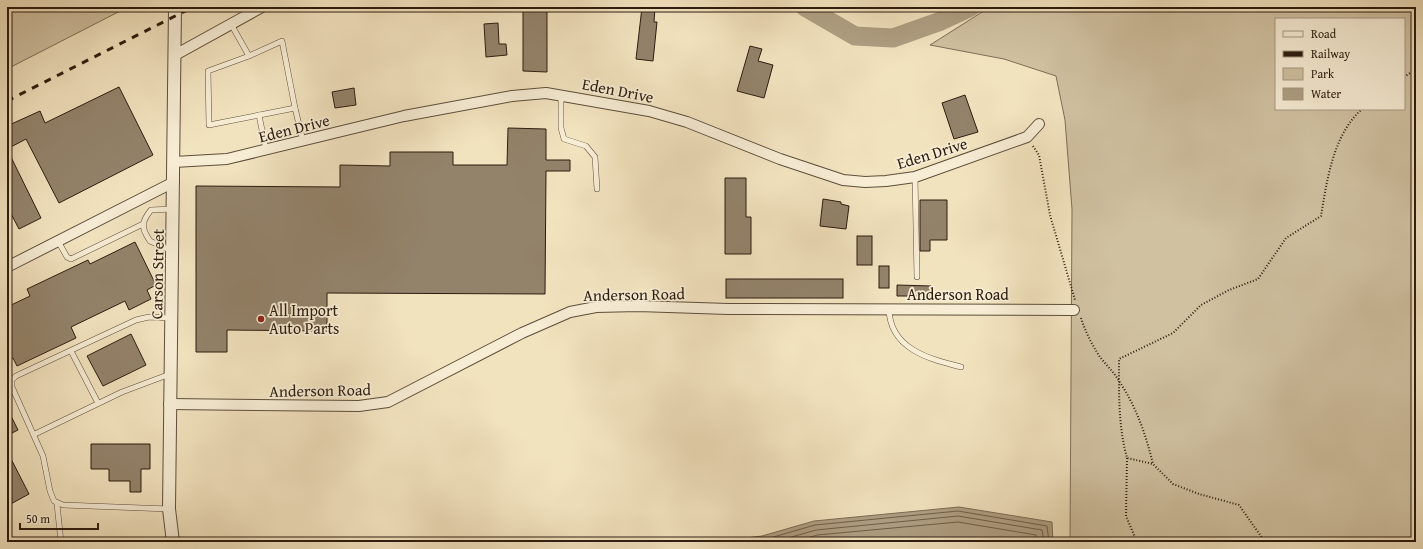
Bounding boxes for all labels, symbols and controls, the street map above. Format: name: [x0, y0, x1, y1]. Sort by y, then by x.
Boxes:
legend: [1275, 18, 1405, 110]
text: Road: [1311, 25, 1337, 42]
text: Railway: [1311, 45, 1350, 62]
text: Park: [1311, 65, 1335, 82]
street label: Eden Drive: [580, 71, 656, 109]
text: Water: [1311, 85, 1341, 102]
street label: Eden Drive: [256, 108, 332, 148]
street label: Eden Drive: [894, 131, 970, 175]
street label: Carson Street: [144, 228, 170, 319]
street label: Anderson Road: [583, 281, 686, 307]
street label: Anderson Road: [907, 282, 1009, 306]
place label: All Import Auto Parts: [269, 298, 339, 340]
marker: All Import Auto Parts: [256, 314, 266, 324]
street label: Anderson Road: [269, 377, 372, 403]
scale bar: [20, 505, 98, 531]
text: 50 m: [26, 510, 50, 527]

